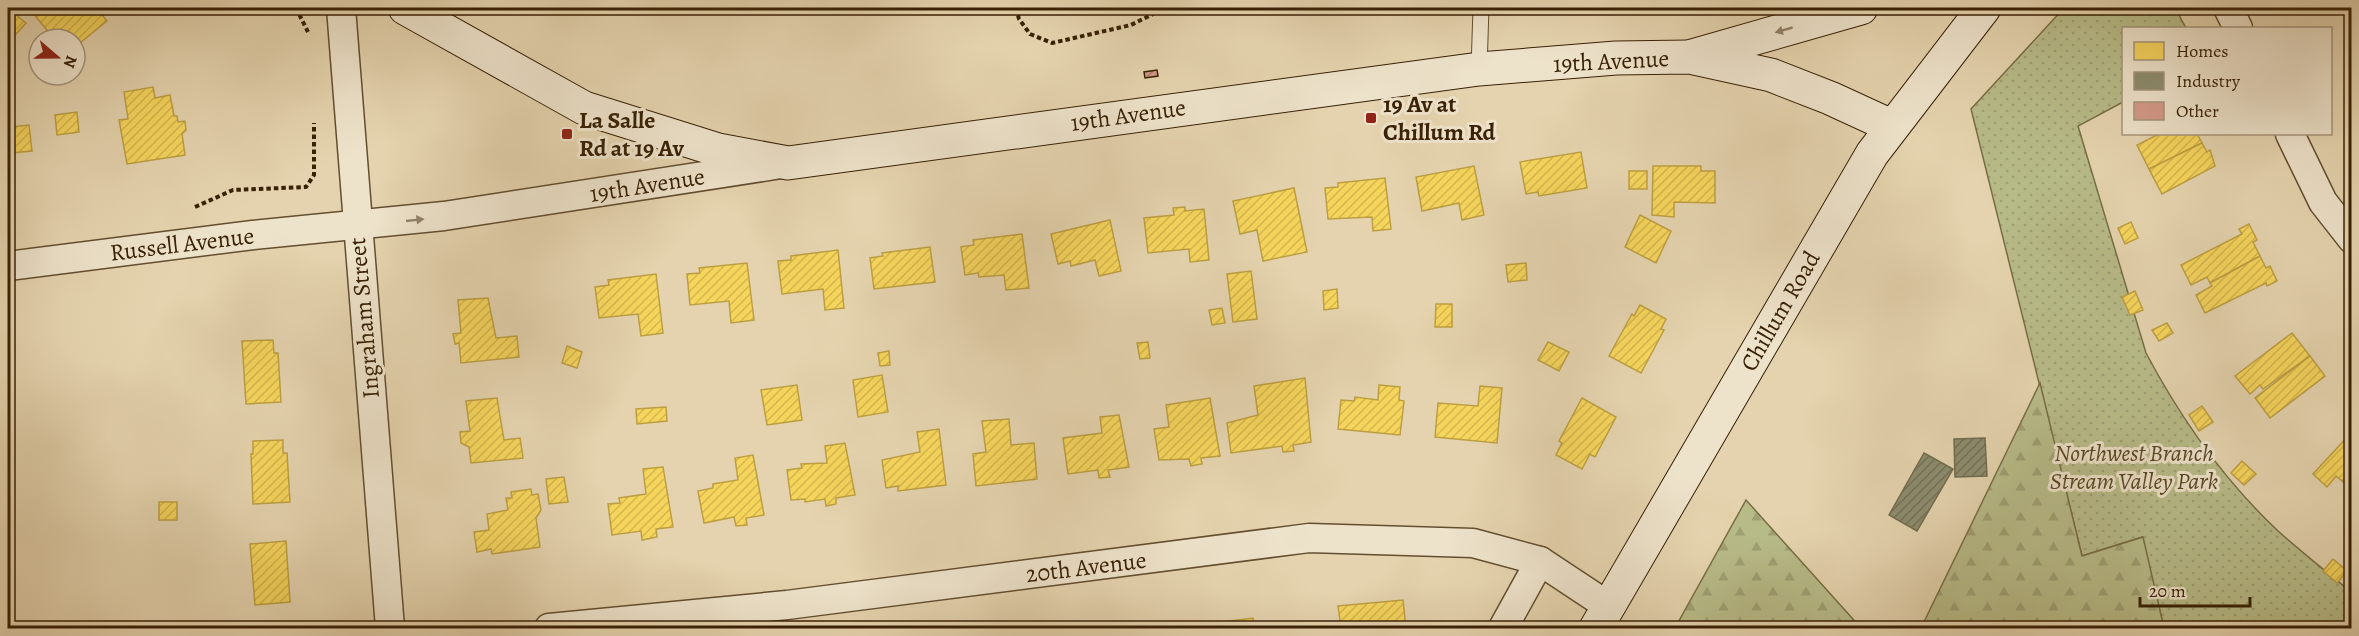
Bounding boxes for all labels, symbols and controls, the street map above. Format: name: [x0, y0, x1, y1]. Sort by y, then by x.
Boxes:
one-way arrow: [1775, 26, 1793, 35]
north arrow: [27, 27, 87, 87]
legend: [2122, 27, 2332, 135]
text: Homes: [2176, 39, 2228, 63]
street label: 19th Avenue: [1552, 42, 1670, 80]
text: N: [58, 53, 82, 71]
text: Industry: [2176, 69, 2241, 93]
place label: 19 Av at Chillum Rd: [1383, 88, 1496, 148]
street label: 19th Avenue: [1068, 91, 1188, 139]
text: Other: [2176, 99, 2219, 123]
place label: La Salle Rd at 19 Av: [579, 104, 685, 164]
marker: 19 Av at Chillum Rd: [1364, 111, 1378, 125]
marker: La Salle Rd at 19 Av: [560, 127, 574, 141]
street label: 19th Avenue: [587, 160, 707, 210]
one-way arrow: [406, 215, 425, 224]
street label: Russell Avenue: [108, 219, 256, 269]
street label: Ingraham Street: [341, 236, 387, 400]
street label: Chillum Road: [1733, 245, 1827, 377]
park label: Northwest Branch Stream Valley Park: [2050, 437, 2219, 497]
street label: 20th Avenue: [1024, 544, 1148, 590]
scale bar: [2140, 570, 2250, 608]
text: 20 m: [2149, 579, 2186, 603]

